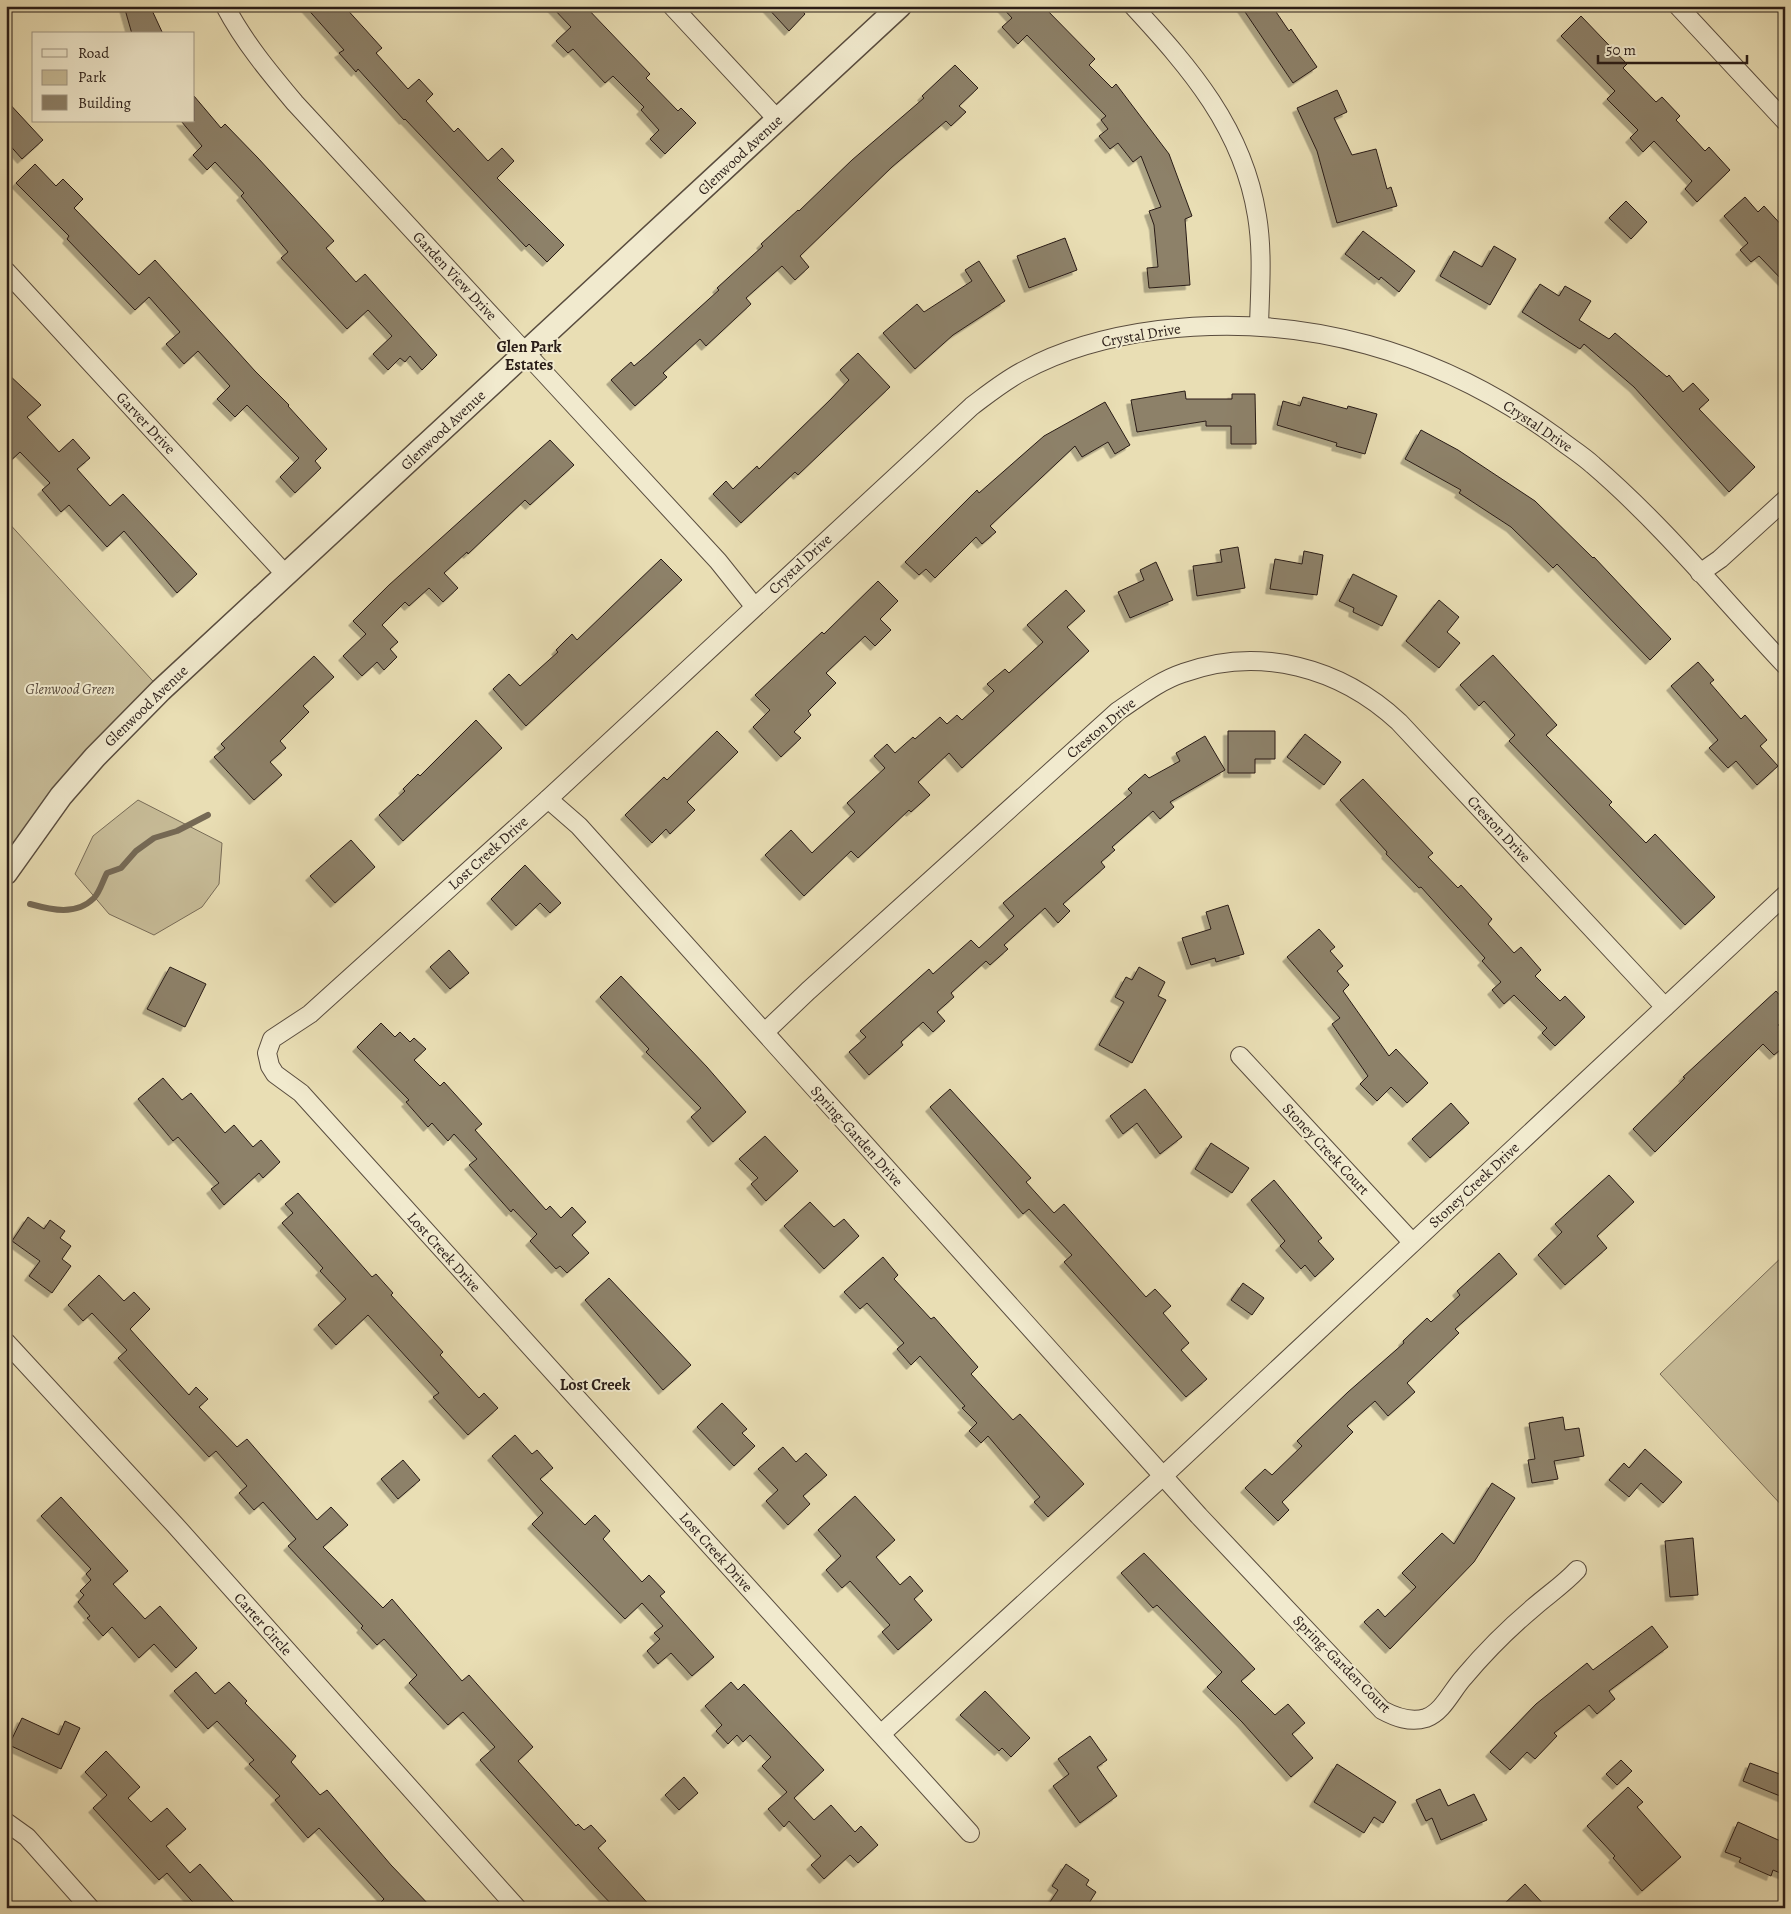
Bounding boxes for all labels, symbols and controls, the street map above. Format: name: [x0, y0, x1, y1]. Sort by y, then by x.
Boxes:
legend: [32, 32, 195, 122]
scale bar: [1598, 32, 1747, 64]
text: 50 m: [1606, 40, 1636, 60]
text: Road: [78, 43, 110, 63]
text: Park: [78, 67, 107, 87]
text: Building: [78, 93, 131, 113]
street label: Glenwood Avenue: [693, 110, 787, 200]
street label: Garden View Drive: [408, 227, 502, 325]
street label: Crystal Drive: [1100, 318, 1182, 352]
district label: Glen Park Estates: [496, 336, 562, 376]
street label: Glenwood Avenue: [396, 385, 490, 475]
street label: Garver Drive: [112, 388, 180, 459]
street label: Crystal Drive: [1499, 395, 1577, 457]
street label: Crystal Drive: [764, 529, 836, 599]
street label: Glenwood Avenue: [100, 661, 192, 751]
park label: Glenwood Green: [25, 679, 115, 699]
street label: Creston Drive: [1062, 693, 1140, 763]
street label: Creston Drive: [1463, 791, 1535, 867]
street label: Lost Creek Drive: [444, 812, 533, 894]
street label: Spring-Garden Drive: [806, 1081, 908, 1191]
street label: Stoney Creek Court: [1278, 1099, 1374, 1199]
street label: Stoney Creek Drive: [1424, 1138, 1524, 1232]
street label: Lost Creek Drive: [403, 1208, 485, 1297]
district label: Lost Creek: [560, 1374, 631, 1396]
street label: Lost Creek Drive: [675, 1508, 757, 1597]
street label: Carter Circle: [229, 1588, 297, 1660]
street label: Spring-Garden Court: [1289, 1611, 1395, 1717]

